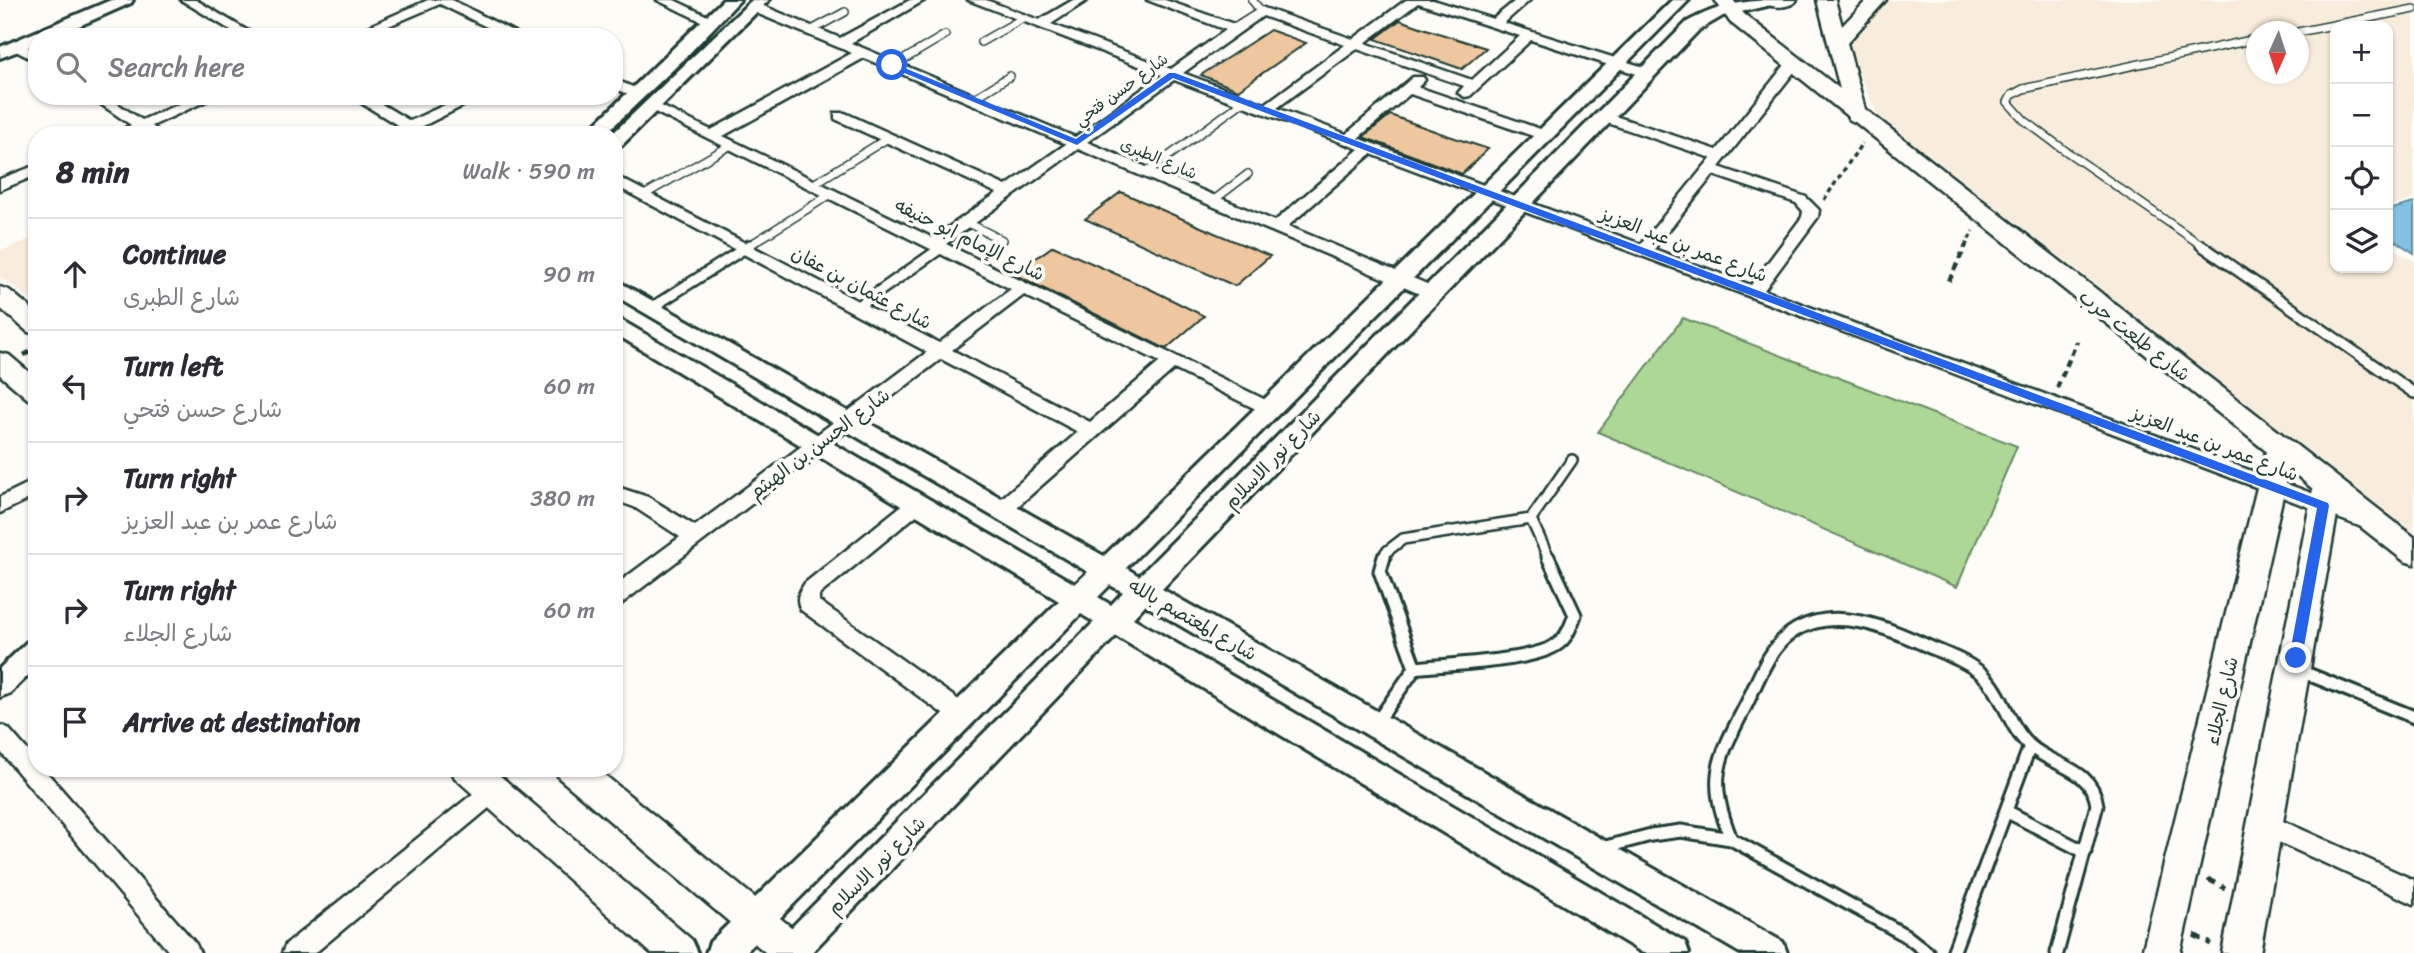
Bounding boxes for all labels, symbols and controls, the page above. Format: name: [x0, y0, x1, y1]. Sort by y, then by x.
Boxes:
north arrow: [2246, 21, 2309, 84]
map controls: [2330, 21, 2393, 273]
button: +: [2330, 21, 2393, 84]
search box: [28, 28, 623, 105]
text: Search here: [108, 44, 245, 90]
street label: شارع حسن فتحي: [1068, 45, 1175, 134]
icon: search: [52, 48, 90, 86]
route start: [876, 49, 907, 80]
button: −: [2330, 84, 2393, 147]
street label: شارع الطبرى: [1116, 129, 1202, 188]
text: 8 min: [56, 145, 129, 199]
button: locate: [2330, 147, 2393, 210]
text: Walk · 590 m: [462, 151, 595, 192]
street label: شارع الإمام ابو حنيفه: [889, 189, 1051, 290]
street label: شارع عمر بن عبد العزيز: [1593, 197, 1772, 292]
button: layers: [2330, 210, 2393, 273]
text: Continue: [123, 231, 226, 277]
street label: شارع عثمان بن عفان: [785, 236, 938, 339]
text: 90 m: [543, 254, 595, 295]
icon: ahead: [56, 255, 94, 293]
text: شارع الطبرى: [123, 277, 240, 318]
street label: شارع طلعت حرب: [2071, 281, 2198, 390]
text: Turn left: [123, 343, 223, 389]
text: 60 m: [544, 366, 595, 407]
icon: left: [56, 367, 94, 405]
street label: شارع الحسن بن الهيثم: [741, 379, 897, 508]
text: شارع حسن فتحي: [123, 389, 282, 430]
street label: شارع عمر بن عبد العزيز: [2124, 396, 2303, 491]
street label: شارع نور الاسلام: [1216, 401, 1329, 517]
text: Turn right: [123, 455, 236, 501]
text: 380 m: [530, 478, 595, 519]
icon: right: [56, 479, 94, 517]
text: شارع عمر بن عبد العزيز: [123, 501, 338, 542]
text: Turn right: [123, 567, 236, 613]
street label: شارع المعتصم بالله: [1122, 569, 1263, 670]
text: 60 m: [544, 590, 595, 631]
icon: right: [56, 591, 94, 629]
text: شارع الجلاء: [123, 613, 232, 654]
route end: [2280, 642, 2311, 673]
street label: شارع الجلاء: [2195, 653, 2248, 749]
text: Arrive at destination: [123, 699, 360, 745]
icon: arrive: [56, 703, 94, 741]
street label: شارع نور الاسلام: [819, 808, 934, 923]

